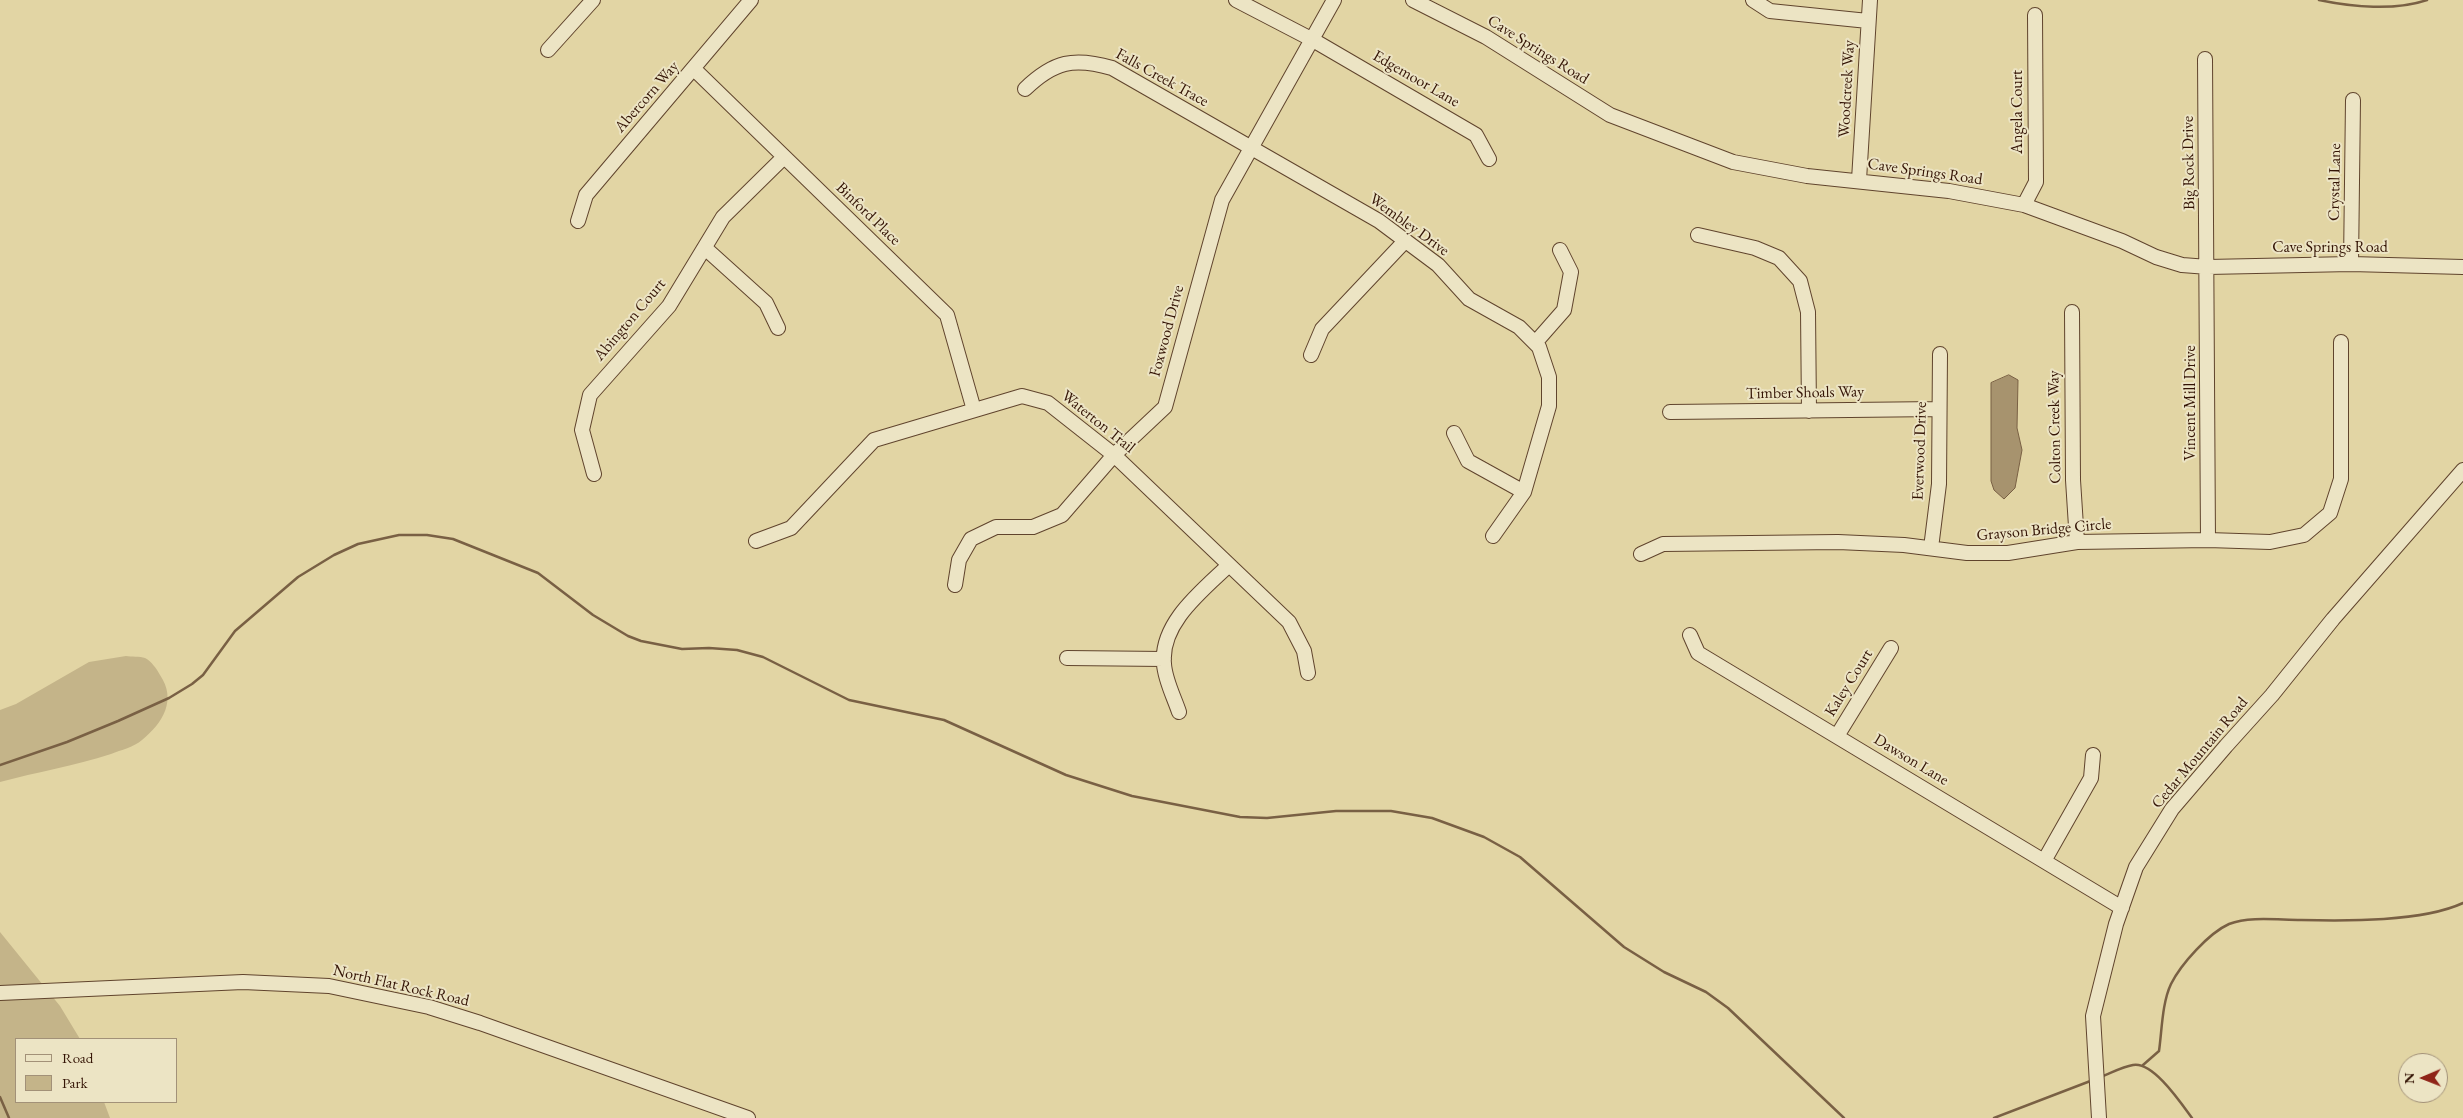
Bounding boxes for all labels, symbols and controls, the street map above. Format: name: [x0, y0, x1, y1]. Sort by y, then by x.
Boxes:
street label: Cave Springs Road: [1484, 11, 1592, 89]
street label: Woodcreek Way: [1835, 40, 1859, 138]
street label: Falls Creek Trace: [1112, 45, 1212, 111]
street label: Edgemoor Lane: [1369, 46, 1463, 112]
street label: Abercorn Way: [611, 57, 683, 137]
street label: Angela Court: [2008, 70, 2028, 154]
street label: Big Rock Drive: [2179, 116, 2199, 210]
street label: Crystal Lane: [2325, 143, 2345, 221]
street label: Cave Springs Road: [1866, 154, 1984, 190]
street label: Binford Place: [832, 178, 904, 250]
street label: Wembley Drive: [1365, 190, 1453, 260]
street label: Cave Springs Road: [2272, 238, 2388, 258]
street label: Abington Court: [590, 275, 670, 365]
street label: Foxwood Drive: [1146, 283, 1188, 379]
street label: Vincent Mill Drive: [2181, 345, 2201, 461]
street label: Colton Creek Way: [2044, 370, 2066, 484]
street label: Timber Shoals Way: [1746, 382, 1864, 404]
street label: Waterton Trail: [1057, 386, 1139, 458]
street label: Everwood Drive: [1909, 401, 1931, 501]
street label: Grayson Bridge Circle: [1976, 515, 2112, 545]
street label: Kaley Court: [1821, 646, 1877, 720]
street label: Cedar Mountain Road: [2148, 693, 2252, 813]
street label: Dawson Lane: [1870, 730, 1952, 790]
street label: North Flat Rock Road: [331, 961, 471, 1011]
legend: [15, 1038, 178, 1103]
text: Road: [62, 1048, 93, 1067]
north arrow: [2398, 1053, 2448, 1103]
text: N: [2400, 1072, 2418, 1084]
text: Park: [62, 1073, 88, 1092]

